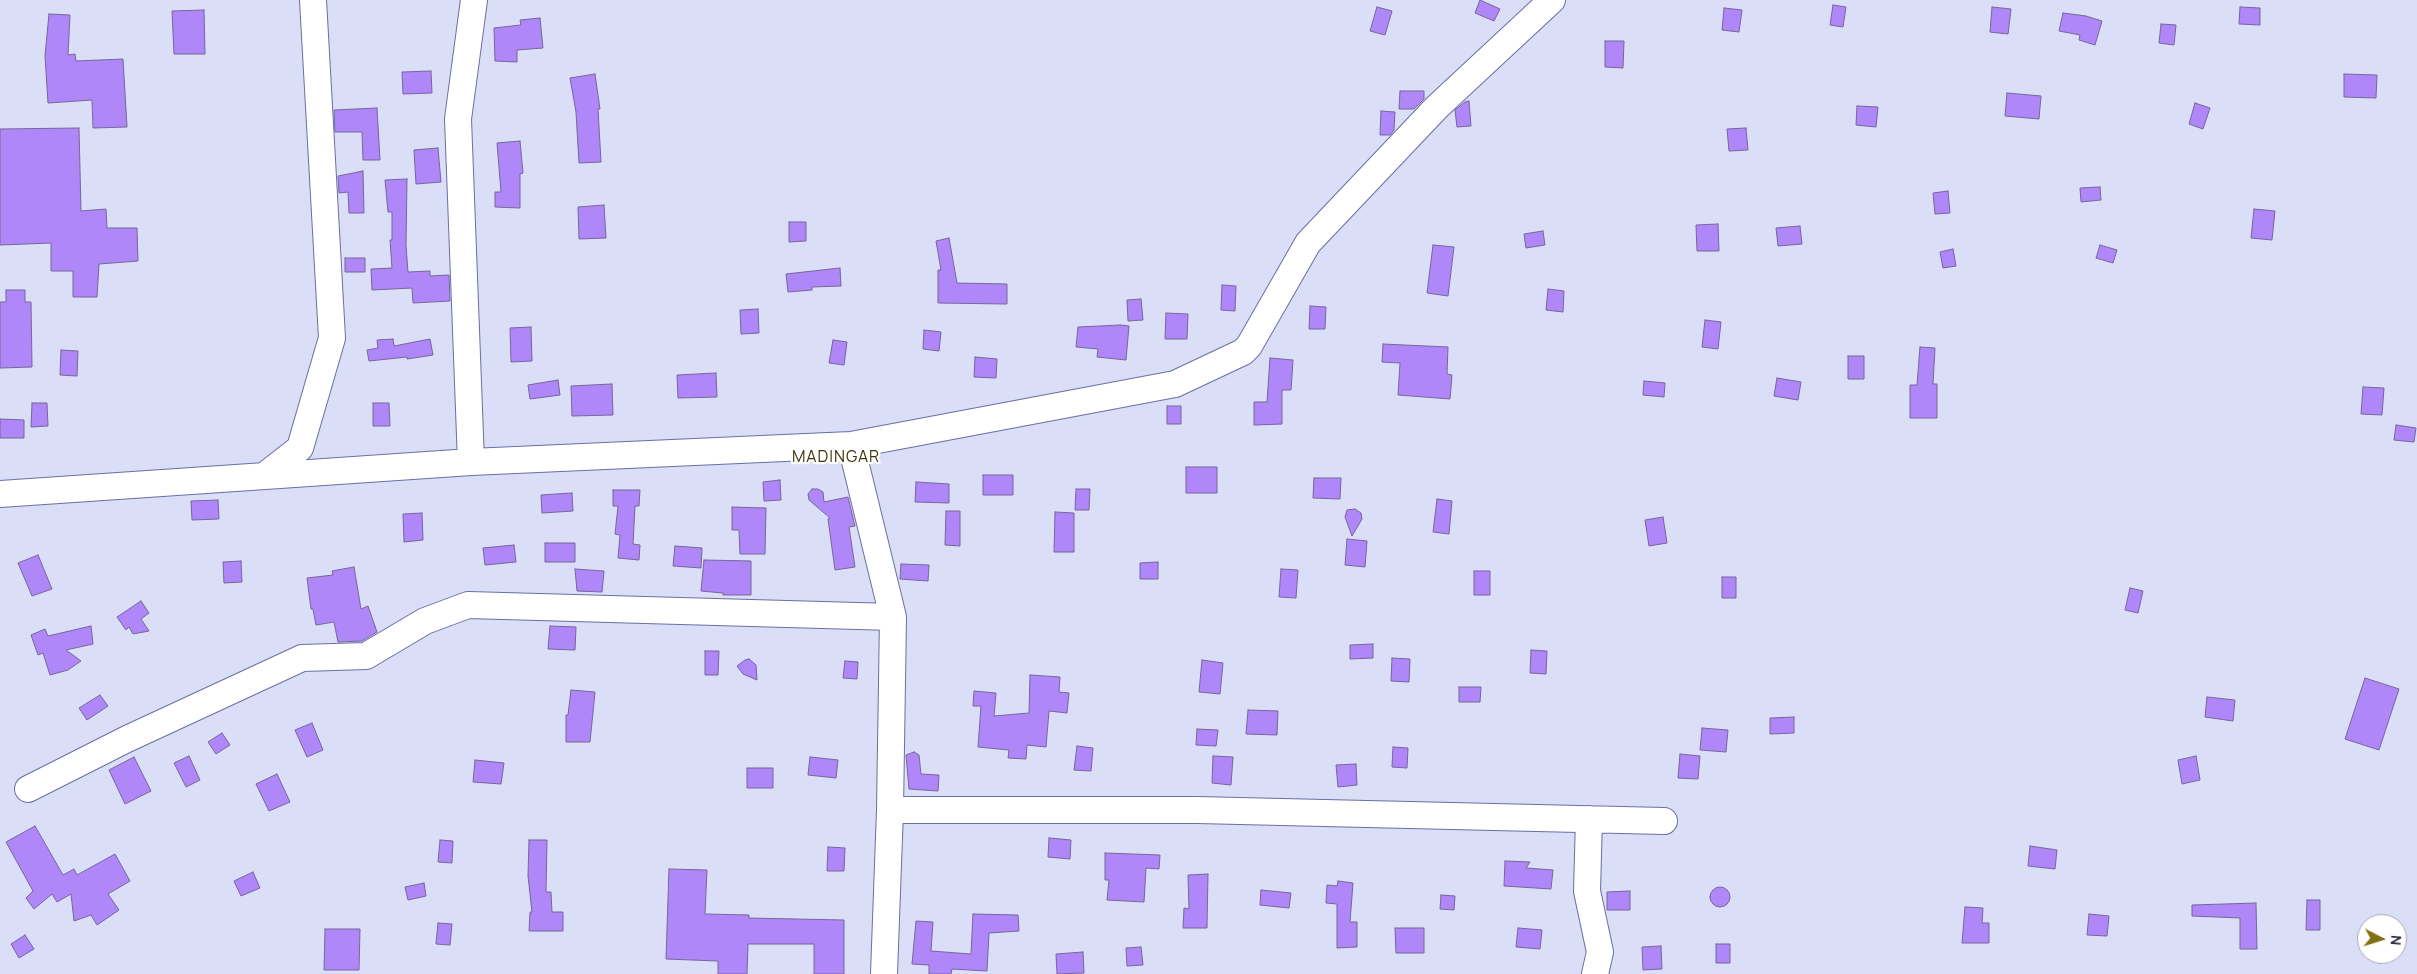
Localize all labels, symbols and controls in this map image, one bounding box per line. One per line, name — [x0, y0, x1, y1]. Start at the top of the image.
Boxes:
district label: MADINGAR — [791, 448, 881, 468]
north arrow — [2357, 914, 2407, 964]
text: N — [2387, 934, 2406, 946]

